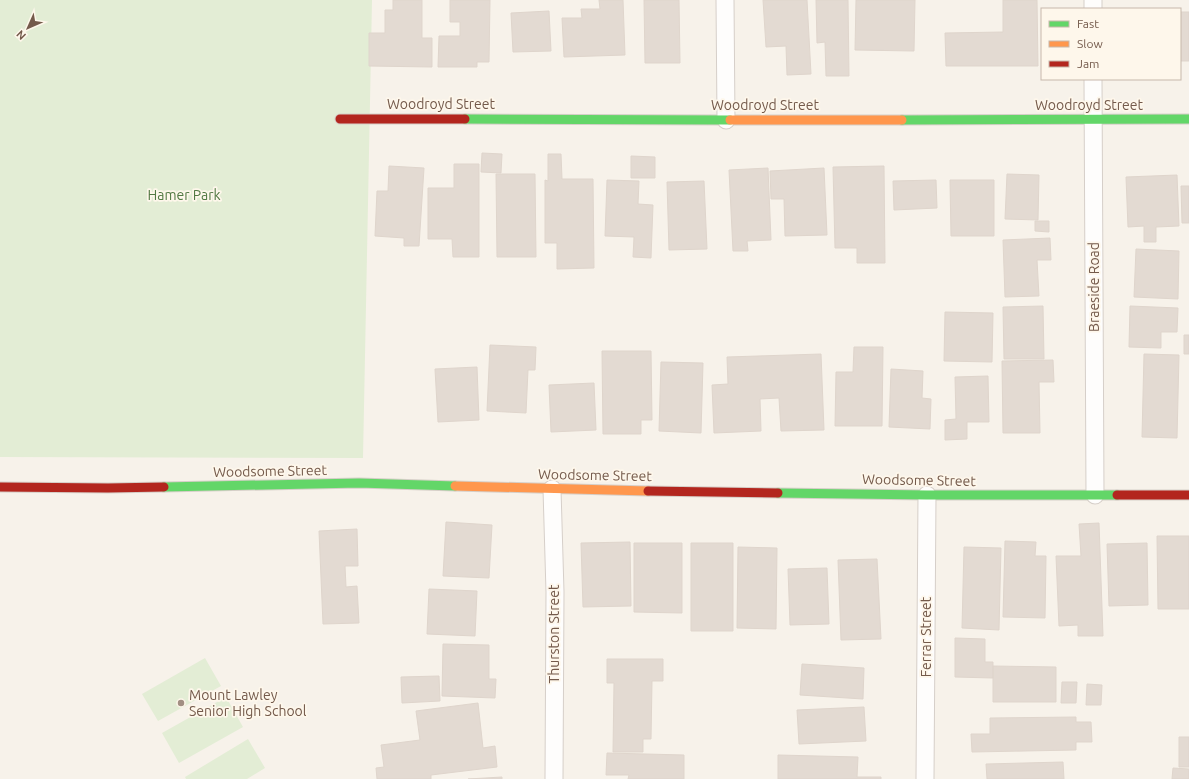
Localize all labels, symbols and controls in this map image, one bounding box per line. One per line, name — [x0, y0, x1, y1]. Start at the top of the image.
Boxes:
north arrow — [8, 8, 48, 48]
legend — [1041, 8, 1181, 80]
text: Fast — [1077, 17, 1099, 30]
text: N — [14, 28, 28, 42]
text: Slow — [1077, 37, 1103, 50]
text: Jam — [1077, 57, 1099, 70]
street label: Woodroyd Street — [387, 96, 495, 112]
street label: Woodroyd Street — [711, 97, 819, 113]
street label: Woodroyd Street — [1035, 97, 1143, 113]
park label: Hamer Park — [147, 187, 221, 203]
street label: Braeside Road — [1086, 242, 1102, 332]
street label: Woodsome Street — [213, 462, 327, 480]
street label: Woodsome Street — [538, 466, 652, 484]
street label: Woodsome Street — [862, 471, 976, 489]
street label: Thurston Street — [546, 584, 562, 684]
street label: Ferrar Street — [918, 596, 934, 677]
place label: Mount Lawley Senior High School — [189, 687, 307, 719]
marker: Mount Lawley Senior High School — [176, 698, 186, 708]

